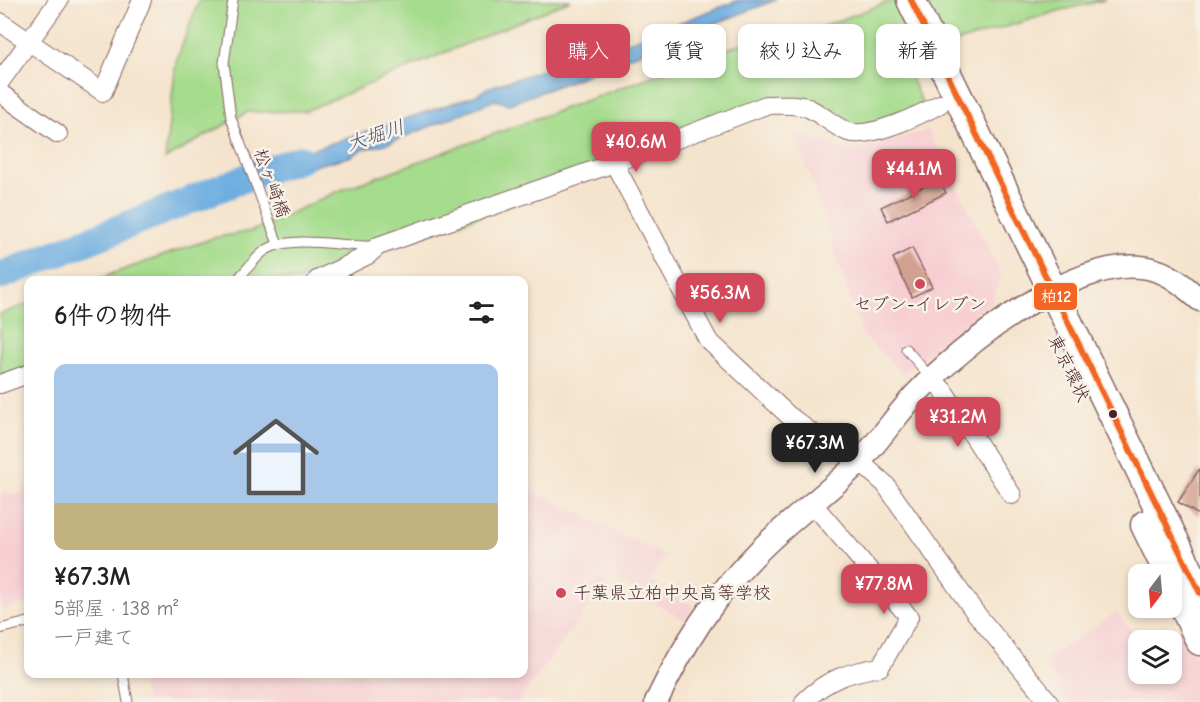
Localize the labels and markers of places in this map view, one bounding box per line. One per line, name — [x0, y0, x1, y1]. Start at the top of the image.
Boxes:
pin: ¥40.6M — [587, 122, 685, 173]
pin: ¥44.1M — [865, 149, 963, 200]
pin: ¥56.3M — [671, 273, 769, 324]
marker: セブン-イレブン — [913, 277, 927, 291]
place label: セブン-イレブン — [853, 294, 987, 315]
pin: ¥31.2M — [909, 397, 1007, 448]
unlabelled marker — [1107, 408, 1119, 420]
pin: ¥67.3M — [766, 423, 864, 474]
pin: ¥77.8M — [835, 564, 933, 615]
place label: 千葉県立柏中央高等学校 — [573, 583, 771, 604]
marker: 千葉県立柏中央高等学校 — [554, 586, 568, 600]

